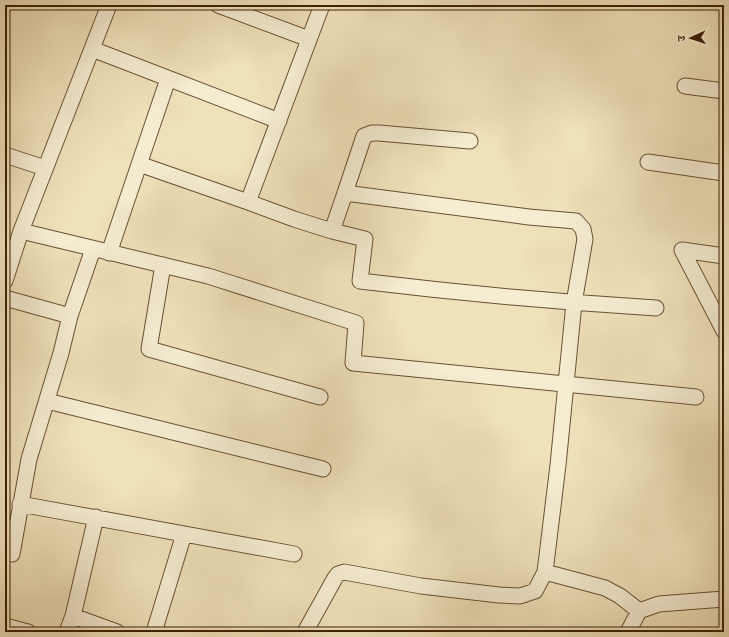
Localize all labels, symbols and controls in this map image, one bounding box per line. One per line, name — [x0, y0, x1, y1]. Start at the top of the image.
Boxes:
north arrow — [671, 18, 711, 58]
text: उ — [674, 34, 689, 43]

